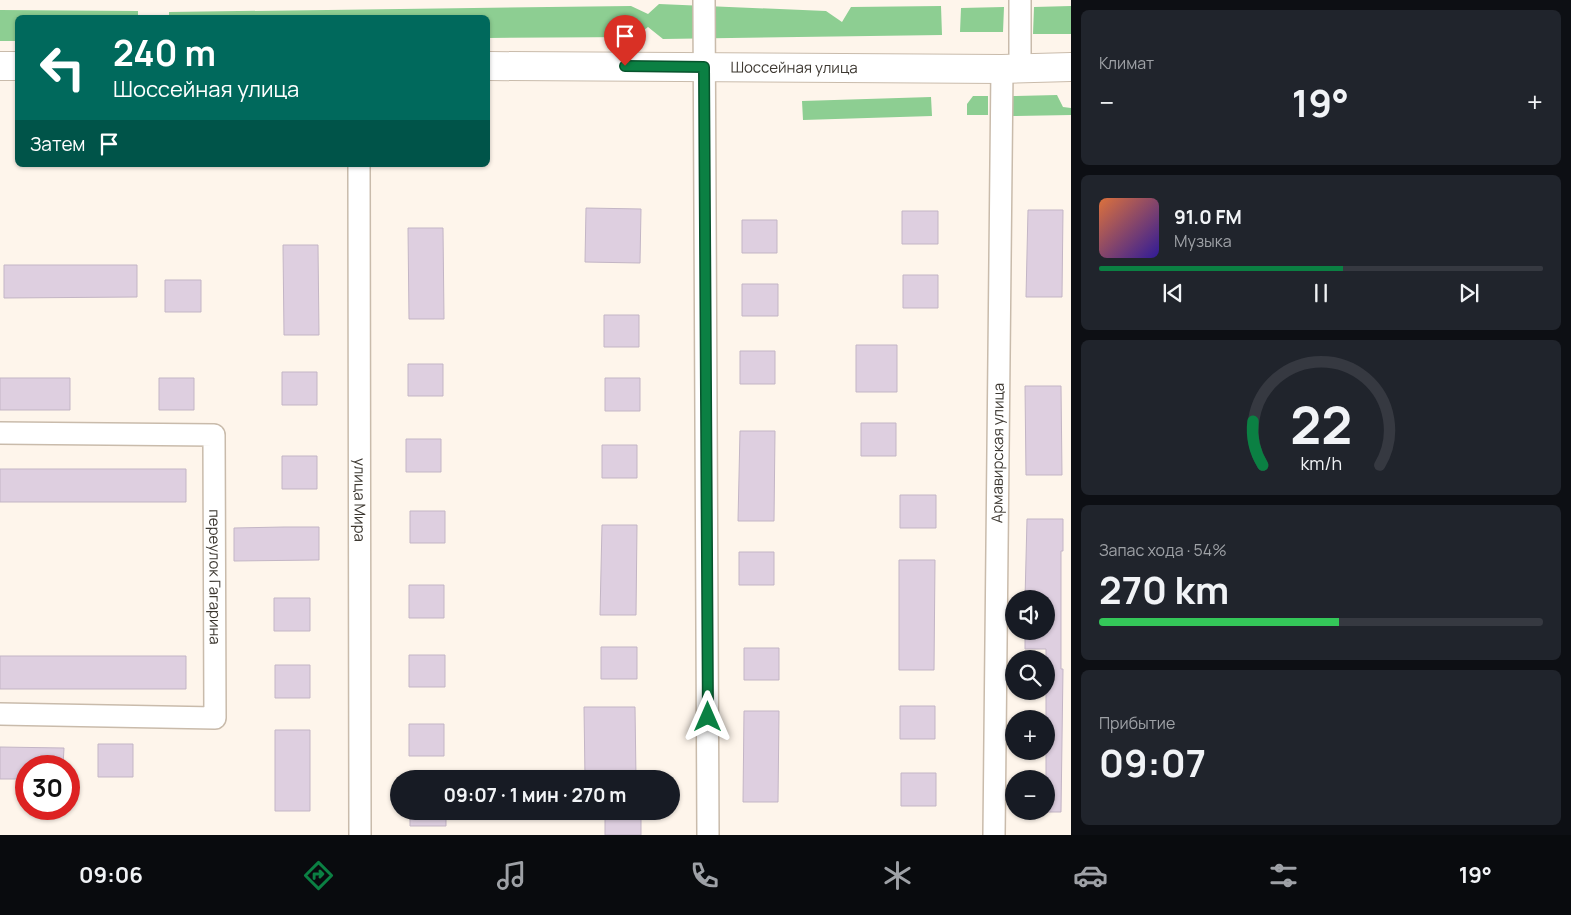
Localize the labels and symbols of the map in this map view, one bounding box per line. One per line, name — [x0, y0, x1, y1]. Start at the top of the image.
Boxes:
pin — [604, 15, 646, 66]
street label: Шоссейная улица — [730, 56, 858, 78]
street label: Армавирская улица — [986, 383, 1009, 523]
street label: улица Мира — [349, 458, 371, 542]
street label: переулок Гагарина — [204, 509, 226, 645]
position arrow — [681, 690, 733, 742]
speed limit sign: 30 — [15, 755, 80, 820]

